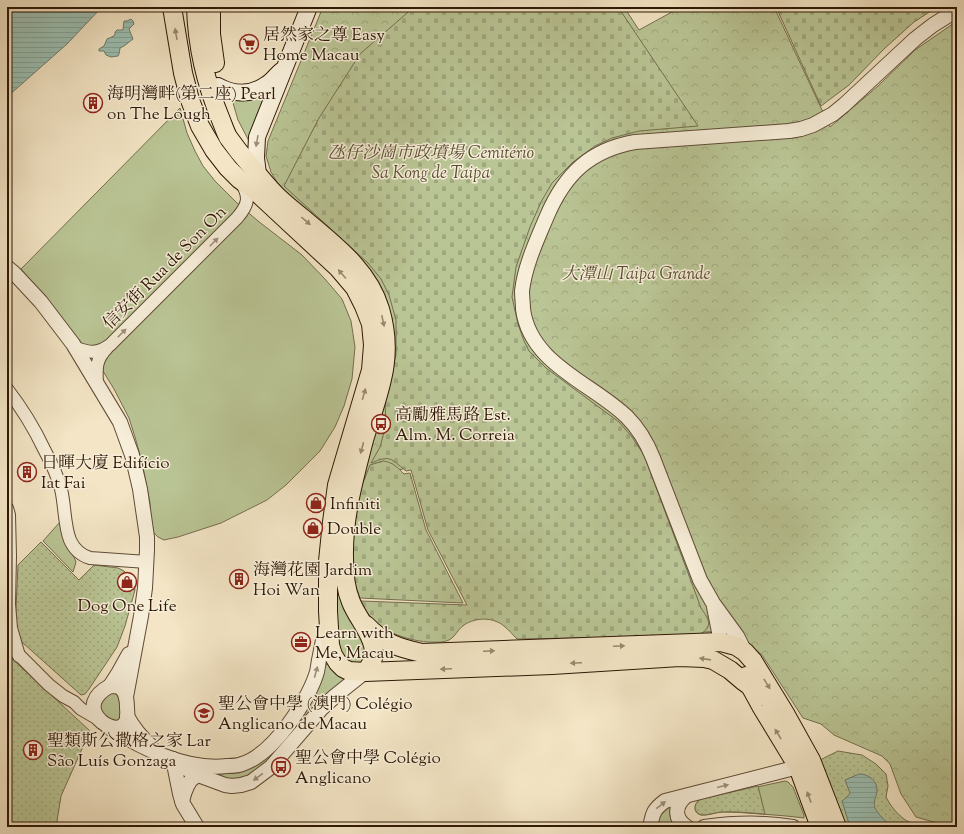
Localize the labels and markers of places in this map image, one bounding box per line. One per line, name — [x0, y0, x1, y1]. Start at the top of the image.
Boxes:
place label: 居然家之尊 Easy Home Macau — [263, 24, 385, 68]
supermarket icon: 居然家之尊 Easy Home Macau — [238, 33, 260, 55]
place label: 海明灣畔(第二座) Pearl on The Lough — [107, 83, 276, 127]
building icon: 海明灣畔(第二座) Pearl on The Lough — [82, 92, 104, 114]
place label: 高勵雅馬路 Est. Alm. M. Correia — [395, 404, 515, 448]
bus stop icon: 高勵雅馬路 Est. Alm. M. Correia — [370, 413, 392, 435]
place label: 日暉大廈 Edifício Iat Fai — [41, 452, 170, 496]
building icon: 日暉大廈 Edifício Iat Fai — [16, 461, 38, 483]
shop icon: Infiniti — [305, 492, 327, 514]
place label: Infiniti — [330, 493, 380, 517]
shop icon: Double — [302, 517, 324, 539]
place label: Double — [327, 518, 381, 542]
place label: 海灣花園 Jardim Hoi Wan — [253, 559, 372, 603]
building icon: 海灣花園 Jardim Hoi Wan — [228, 568, 250, 590]
shop icon: Dog One Life — [116, 571, 138, 593]
place label: Dog One Life — [77, 595, 177, 619]
place label: Learn with Me, Macau — [315, 622, 394, 666]
office icon: Learn with Me, Macau — [290, 631, 312, 653]
place label: 聖公會中學 (澳門) Colégio Anglicano de Macau — [218, 693, 413, 737]
school or university icon: 聖公會中學 (澳門) Colégio Anglicano de Macau — [193, 702, 215, 724]
place label: 聖類斯公撒格之家 Lar São Luís Gonzaga — [47, 730, 211, 774]
building icon: 聖類斯公撒格之家 Lar São Luís Gonzaga — [22, 739, 44, 761]
place label: 聖公會中學 Colégio Anglicano — [295, 747, 441, 791]
bus stop icon: 聖公會中學 Colégio Anglicano — [270, 756, 292, 778]

